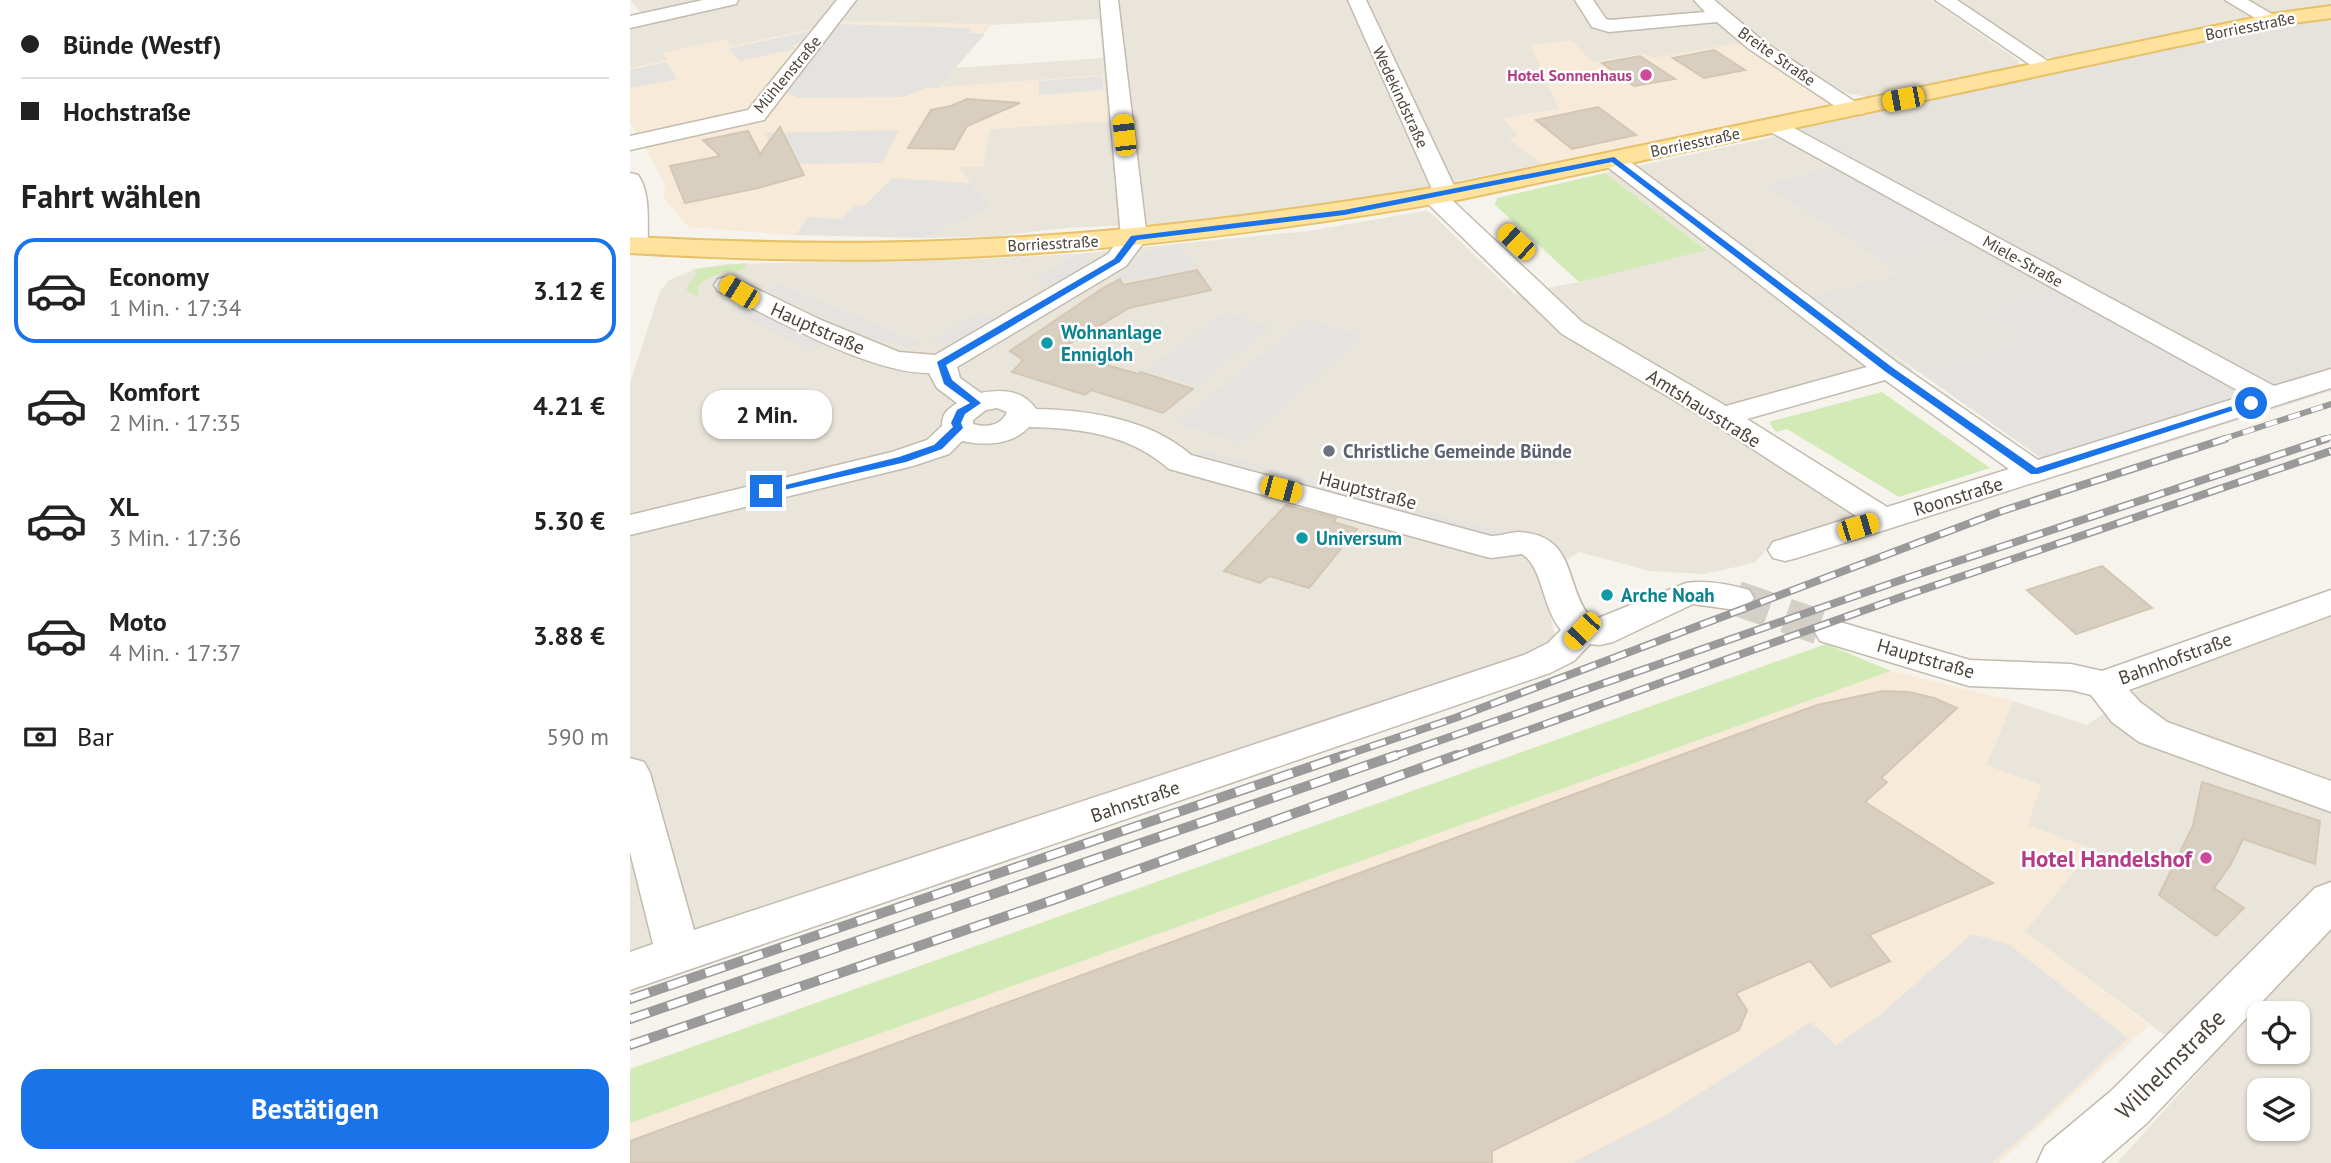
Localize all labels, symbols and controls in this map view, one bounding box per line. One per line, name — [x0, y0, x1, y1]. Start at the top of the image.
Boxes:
street label: Borriesstraße — [2203, 7, 2297, 45]
street label: Breite Straße — [1735, 22, 1819, 90]
text: Bünde (Westf) — [63, 28, 222, 61]
street label: Mühlenstraße — [749, 31, 825, 117]
street label: Wedekindstraße — [1369, 43, 1433, 151]
place label: Hotel Sonnenhaus — [1507, 65, 1632, 85]
marker: Hotel Sonnenhaus — [1638, 67, 1654, 83]
car — [1881, 85, 1926, 113]
text: Hochstraße — [63, 95, 191, 128]
car — [1112, 113, 1137, 157]
street label: Borriesstraße — [1648, 123, 1742, 161]
text: Fahrt wählen — [21, 175, 201, 217]
car — [1494, 220, 1539, 264]
street label: Borriesstraße — [1007, 231, 1099, 255]
street label: Miele-Straße — [1979, 231, 2067, 291]
icon: car — [25, 259, 88, 322]
text: Economy — [109, 260, 209, 293]
car — [716, 272, 763, 312]
text: 3.12 € — [533, 274, 605, 307]
text: 1 Min. · 17:34 — [109, 293, 241, 322]
street label: Hauptstraße — [767, 297, 869, 359]
place label: Wohnanlage Ennigloh — [1061, 320, 1162, 366]
marker: Wohnanlage Ennigloh — [1039, 335, 1055, 351]
street label: Amtshausstraße — [1642, 363, 1766, 453]
icon: car — [25, 374, 88, 437]
text: Komfort — [109, 375, 200, 408]
route start — [2235, 387, 2267, 419]
text: 4.21 € — [533, 389, 605, 422]
callout: 2 Min. — [701, 390, 831, 438]
text: 2 Min. — [736, 400, 798, 429]
text: 2 Min. · 17:35 — [109, 408, 241, 437]
place label: Christliche Gemeinde Bünde — [1343, 439, 1572, 463]
marker: Christliche Gemeinde Bünde — [1321, 443, 1337, 459]
street label: Hauptstraße — [1316, 465, 1420, 515]
street label: Roonstraße — [1910, 471, 2006, 521]
car — [1258, 473, 1305, 505]
route end — [750, 475, 782, 507]
icon: car — [25, 489, 88, 552]
text: XL — [109, 490, 139, 523]
text: 5.30 € — [533, 504, 605, 537]
car — [1835, 511, 1882, 543]
text: 3 Min. · 17:36 — [109, 523, 241, 552]
place label: Universum — [1316, 526, 1402, 550]
marker: Universum — [1294, 530, 1310, 546]
place label: Arche Noah — [1621, 583, 1715, 607]
marker: Arche Noah — [1599, 587, 1615, 603]
icon: car — [25, 604, 88, 667]
text: Moto — [109, 605, 167, 638]
car — [1560, 609, 1605, 653]
text: 3.88 € — [533, 619, 605, 652]
street label: Bahnhofstraße — [2115, 626, 2235, 690]
street label: Hauptstraße — [1874, 633, 1978, 683]
text: 4 Min. · 17:37 — [109, 638, 241, 667]
icon: cash — [21, 718, 59, 756]
text: Bar — [77, 720, 114, 753]
text: 590 m — [547, 722, 609, 751]
street label: Bahnstraße — [1087, 775, 1183, 827]
place label: Hotel Handelshof — [2021, 844, 2194, 873]
marker: Hotel Handelshof — [2198, 850, 2214, 866]
map controls — [2247, 1001, 2310, 1141]
button: locate — [2247, 1001, 2310, 1064]
street label: Wilhelmstraße — [2109, 1003, 2231, 1125]
button: Bestätigen — [21, 1069, 609, 1149]
button: layers — [2247, 1078, 2310, 1141]

